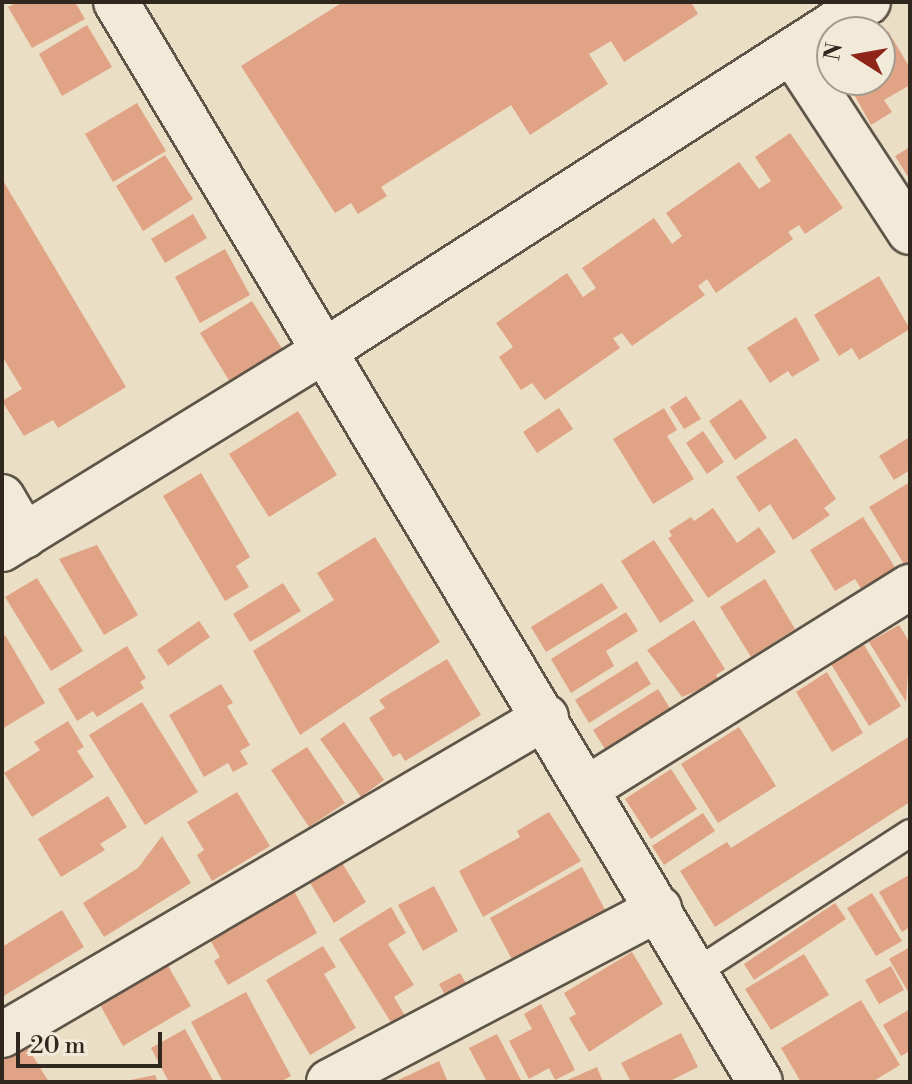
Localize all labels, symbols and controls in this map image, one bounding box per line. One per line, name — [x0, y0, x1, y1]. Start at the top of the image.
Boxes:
north arrow — [816, 16, 896, 96]
text: N — [819, 41, 849, 63]
scale bar — [20, 1016, 166, 1066]
text: 20 m — [30, 1031, 86, 1061]

